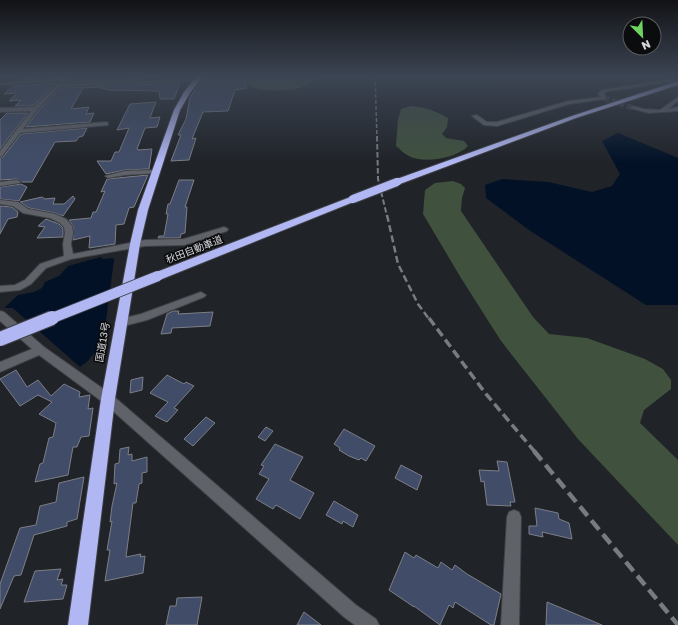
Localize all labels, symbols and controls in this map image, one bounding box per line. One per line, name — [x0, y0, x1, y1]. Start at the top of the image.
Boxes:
north arrow — [622, 16, 662, 56]
text: N — [640, 38, 653, 53]
street label: 秋田自動車道 — [164, 233, 224, 265]
street label: 国道13号 — [93, 321, 111, 363]

